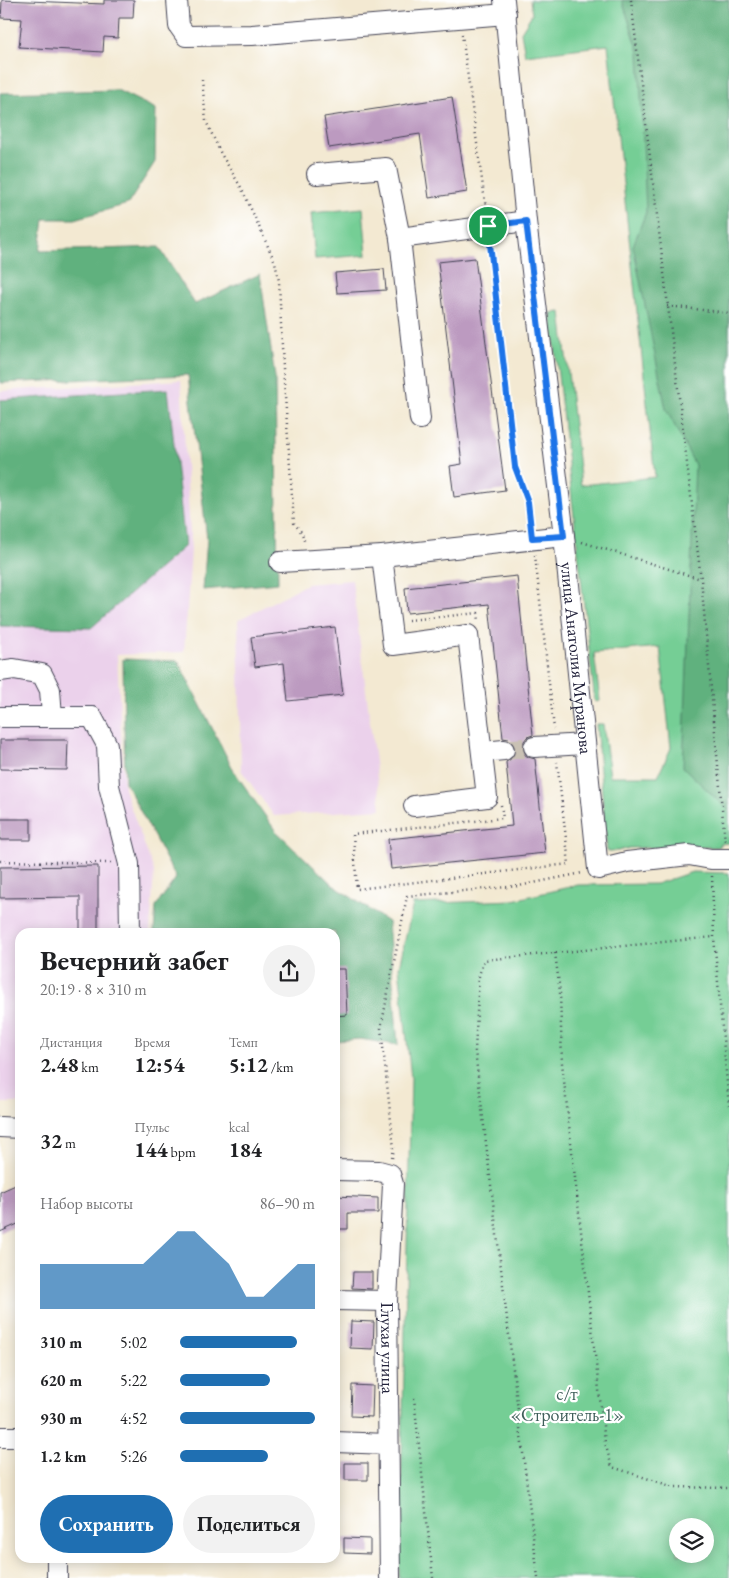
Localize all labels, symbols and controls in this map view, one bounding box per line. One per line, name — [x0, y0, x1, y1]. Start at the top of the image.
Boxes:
pin — [467, 205, 509, 247]
icon: arrive — [474, 212, 502, 240]
street label: улица Анатолия Муранова — [556, 561, 598, 756]
text: Вечерний забег — [40, 942, 229, 978]
button: share — [263, 945, 315, 997]
text: 20:19 · 8 × 310 m — [40, 979, 147, 1000]
text: Дистанция — [40, 1033, 102, 1051]
text: Время — [134, 1033, 170, 1051]
text: Темп — [229, 1033, 258, 1051]
text: 2.48 — [40, 1051, 79, 1078]
text: 12:54 — [134, 1051, 185, 1078]
text: 5:12 — [229, 1051, 268, 1078]
text: km — [79, 1058, 99, 1076]
text: /km — [268, 1058, 294, 1076]
text: Пульс — [134, 1118, 170, 1136]
text: kcal — [229, 1118, 250, 1136]
text: 32 — [40, 1127, 62, 1154]
text: m — [62, 1134, 76, 1152]
text: 144 — [134, 1136, 168, 1163]
text: 184 — [229, 1136, 262, 1163]
text: bpm — [168, 1143, 196, 1161]
text: Набор высоты — [40, 1193, 133, 1214]
text: 86–90 m — [260, 1193, 315, 1214]
street label: Глухая улица — [376, 1302, 400, 1395]
text: 310 m — [40, 1332, 82, 1353]
text: 5:02 — [120, 1332, 147, 1353]
text: 620 m — [40, 1370, 82, 1391]
text: 5:22 — [120, 1370, 147, 1391]
park label: с/т «Строитель-1» — [510, 1382, 624, 1426]
text: 930 m — [40, 1408, 82, 1429]
text: 4:52 — [120, 1408, 147, 1429]
text: 1.2 km — [40, 1446, 86, 1467]
text: 5:26 — [120, 1446, 147, 1467]
button: Сохранить — [40, 1495, 173, 1553]
button: Поделиться — [183, 1495, 315, 1553]
map controls — [669, 1518, 714, 1563]
button: layers — [669, 1518, 714, 1563]

